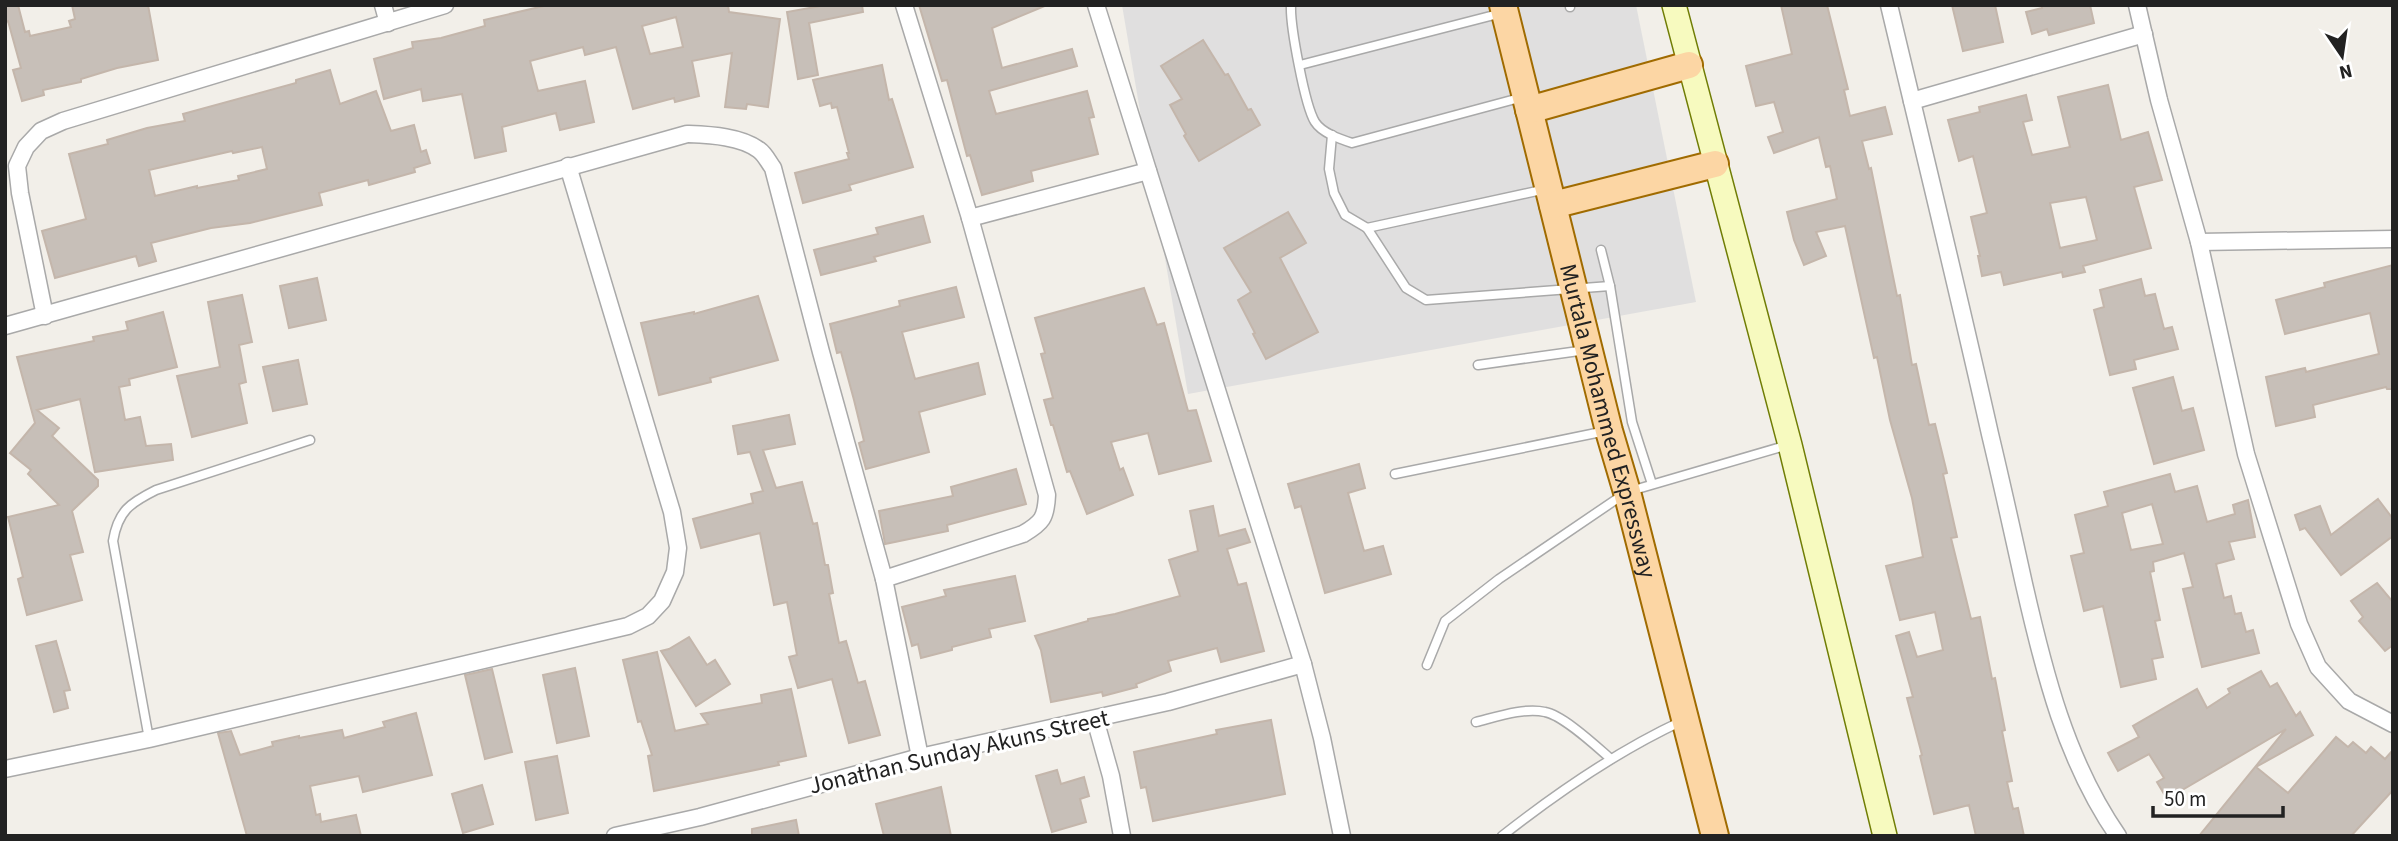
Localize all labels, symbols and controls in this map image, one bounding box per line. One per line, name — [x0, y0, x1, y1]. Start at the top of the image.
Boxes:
north arrow — [2307, 21, 2377, 91]
text: N — [2336, 57, 2355, 86]
street label: Murtala Mohammed Expressway — [1551, 260, 1666, 582]
street label: Jonathan Sunday Akuns Street — [806, 700, 1112, 804]
scale bar — [2153, 774, 2282, 818]
text: 50 m — [2164, 784, 2206, 814]

